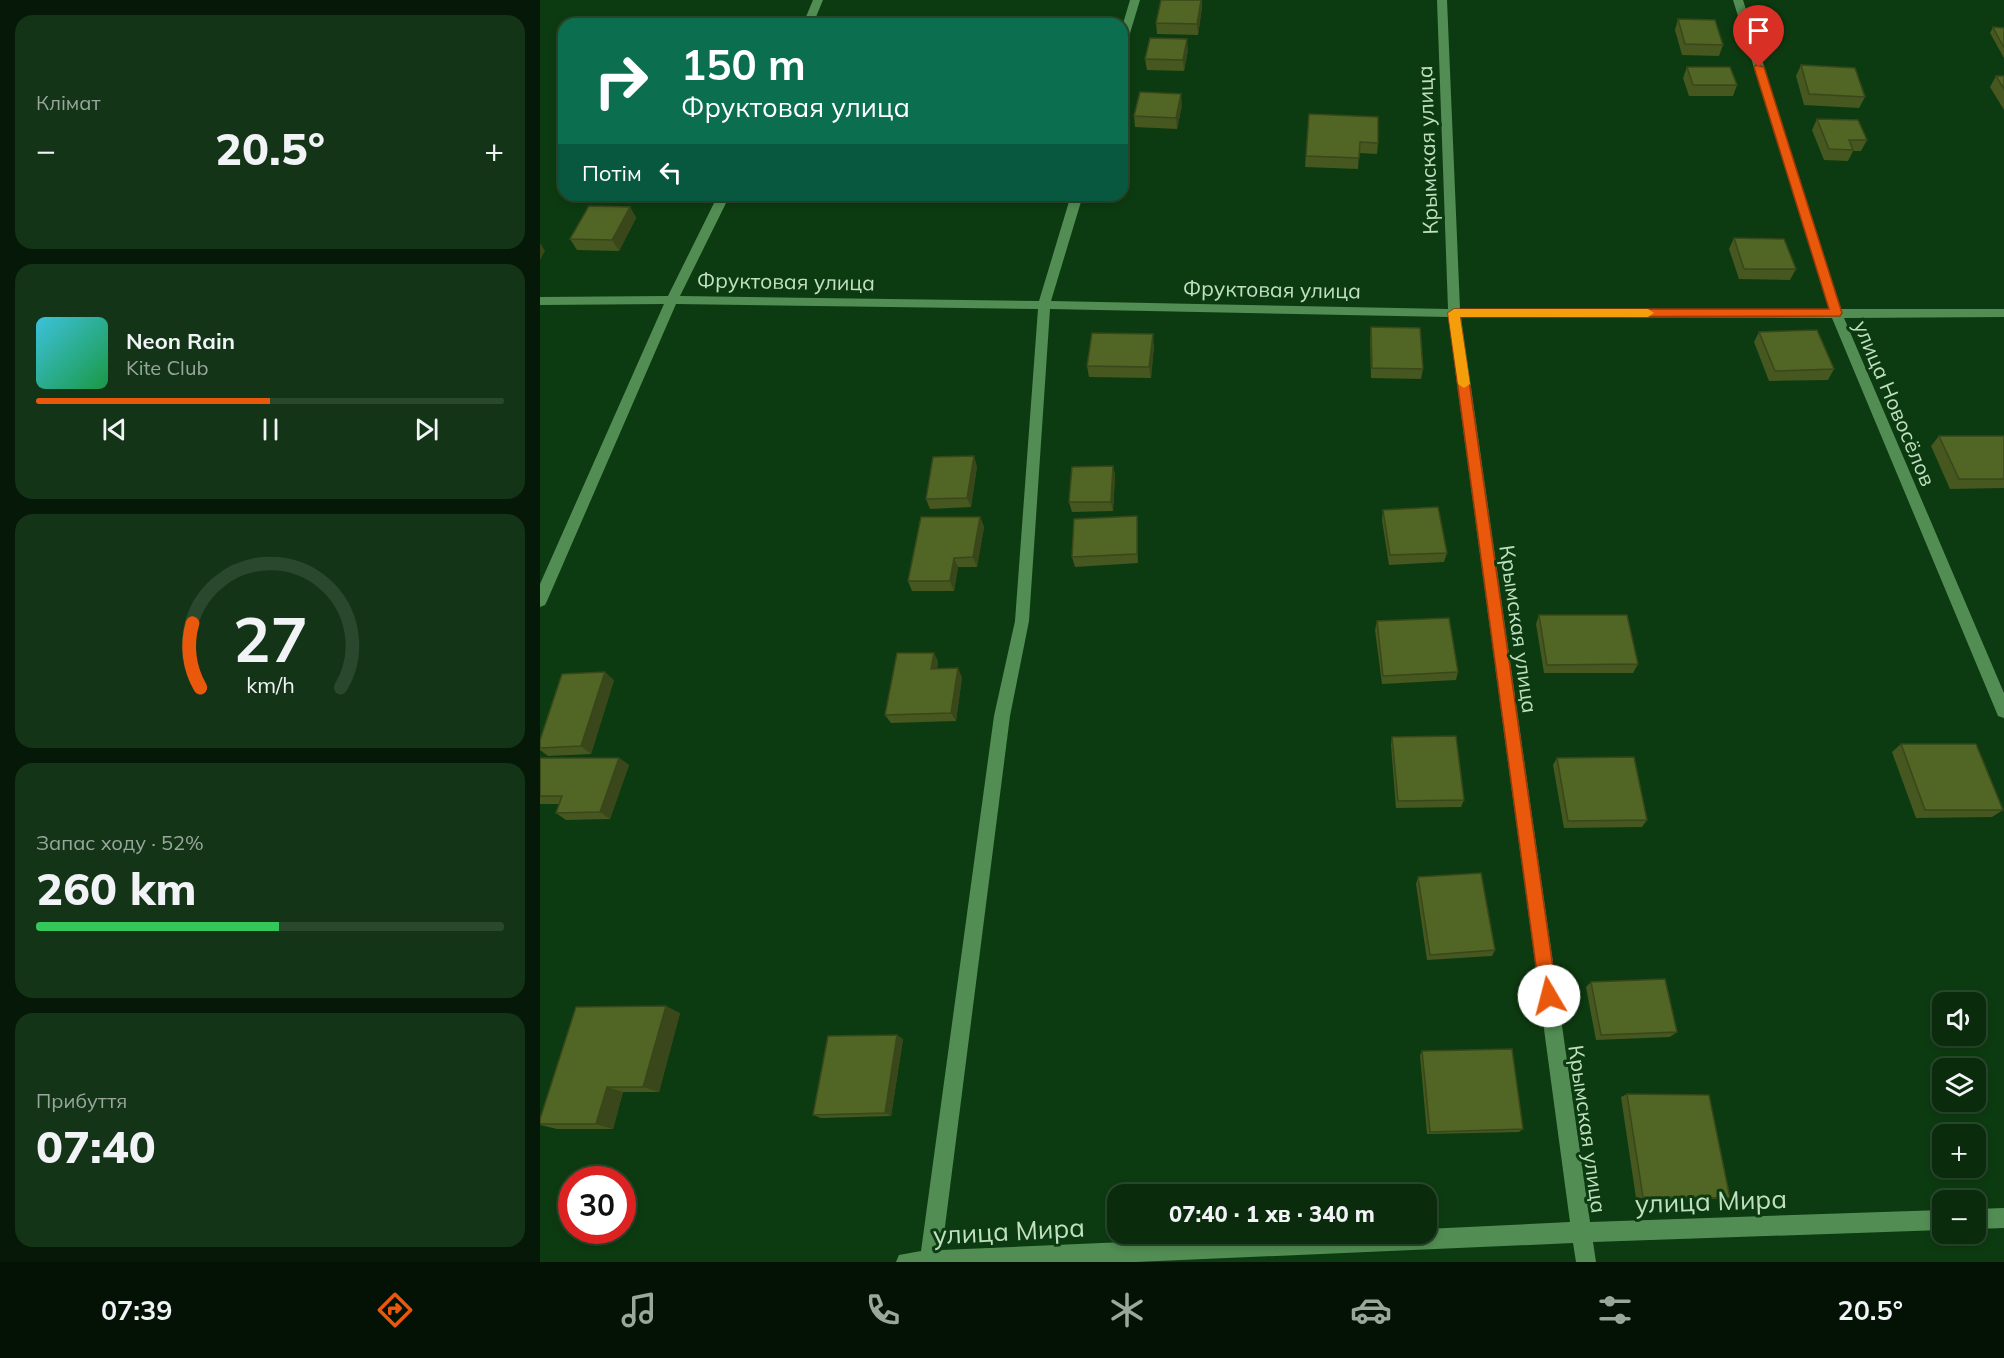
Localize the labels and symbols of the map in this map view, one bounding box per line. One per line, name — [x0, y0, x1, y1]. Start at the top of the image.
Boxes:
pin — [1733, 5, 1784, 67]
street label: Крымская улица — [1411, 65, 1443, 235]
street label: Фруктовая улица — [697, 266, 875, 296]
street label: Фруктовая улица — [1183, 274, 1361, 304]
street label: улица Новосёлов — [1848, 316, 1942, 490]
street label: Крымская улица — [1494, 543, 1544, 715]
position arrow — [1517, 964, 1581, 1028]
street label: Крымская улица — [1563, 1043, 1613, 1215]
speed limit sign: 30 — [558, 1166, 636, 1244]
street label: улица Мира — [1634, 1182, 1788, 1220]
street label: улица Мира — [932, 1211, 1086, 1251]

